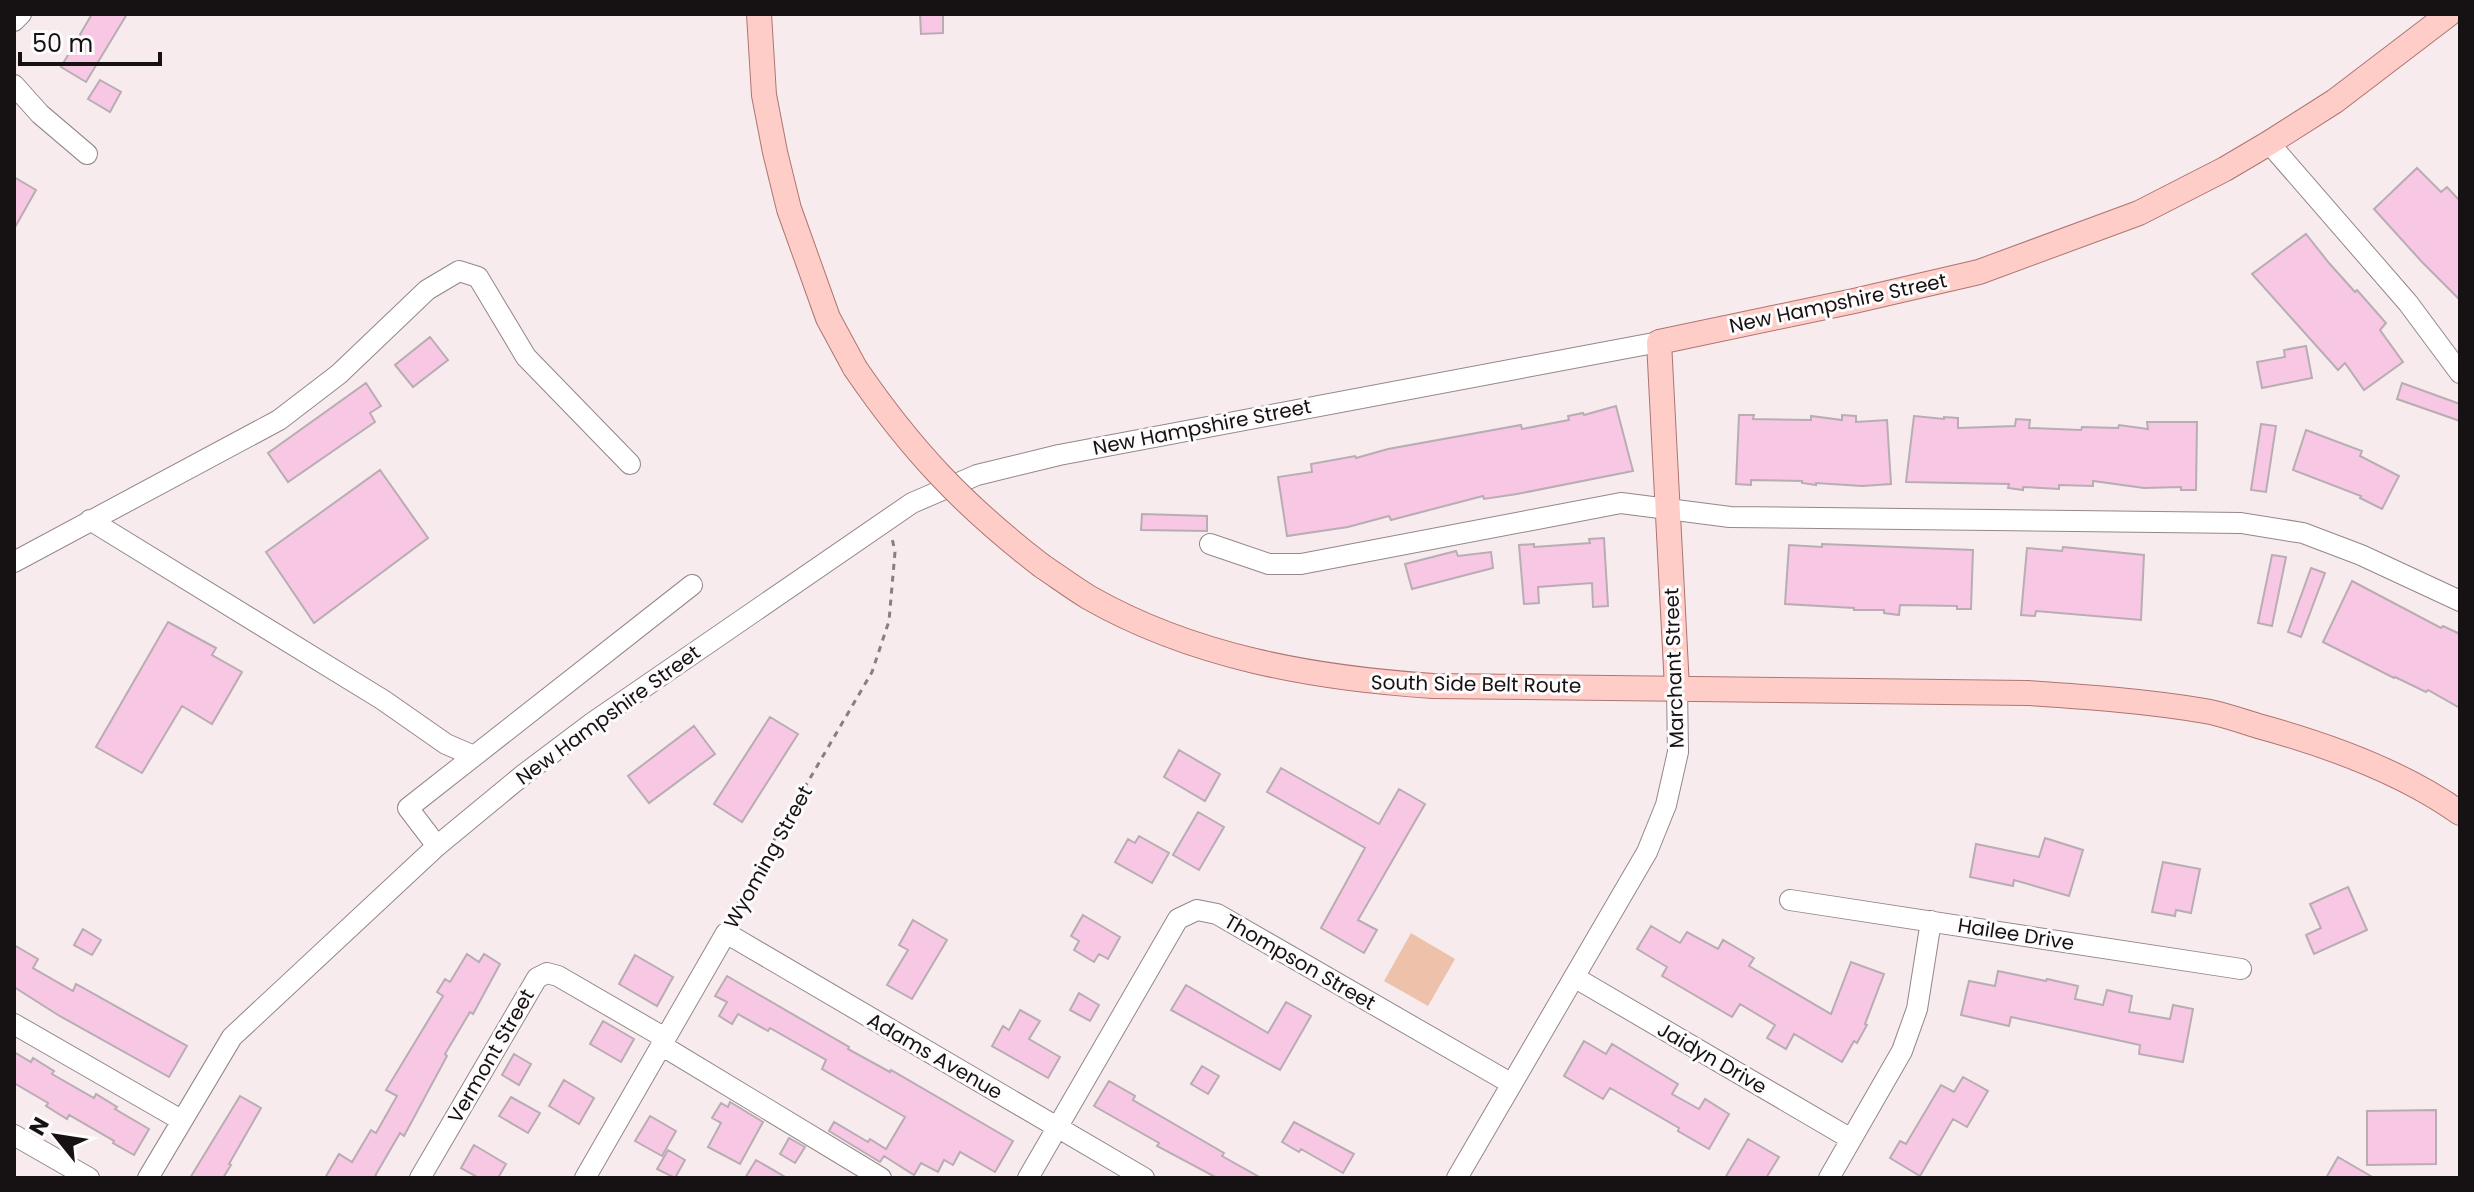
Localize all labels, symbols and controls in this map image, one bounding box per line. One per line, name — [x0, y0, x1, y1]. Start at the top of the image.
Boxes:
scale bar — [20, 16, 160, 66]
text: 50 m — [32, 27, 93, 60]
street label: New Hampshire Street — [1727, 266, 1949, 340]
street label: New Hampshire Street — [1091, 392, 1313, 462]
street label: Marchant Street — [1657, 587, 1691, 749]
street label: New Hampshire Street — [510, 639, 706, 791]
street label: South Side Belt Route — [1371, 668, 1581, 700]
street label: Wyoming Street — [717, 781, 819, 933]
street label: Thompson Street — [1219, 907, 1381, 1017]
street label: Hailee Drive — [1956, 911, 2076, 957]
street label: Vermont Street — [441, 984, 541, 1128]
street label: Adams Avenue — [862, 1006, 1008, 1106]
street label: Jaidyn Drive — [1652, 1015, 1772, 1101]
north arrow — [16, 1096, 96, 1176]
text: N — [22, 1111, 57, 1141]

